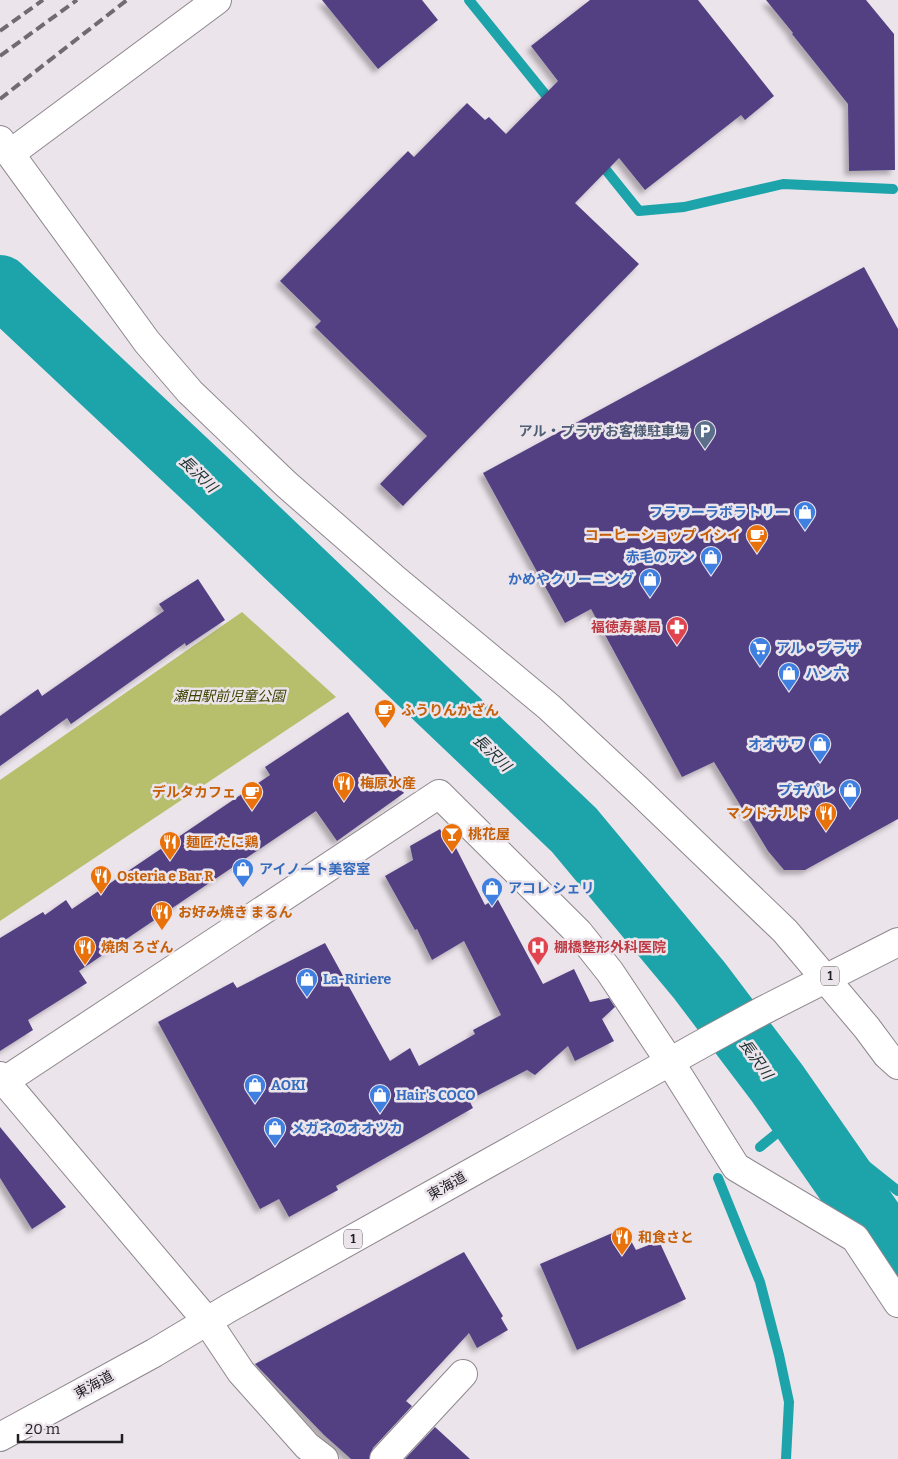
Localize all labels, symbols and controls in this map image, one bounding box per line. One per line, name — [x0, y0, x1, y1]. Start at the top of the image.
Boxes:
parking icon: アル・プラザ お客様駐車場 — [693, 419, 717, 450]
place label: アル・プラザ お客様駐車場 — [519, 423, 689, 440]
water label: 長沢川 — [176, 452, 222, 497]
shop icon: フラワーラボラトリー — [793, 500, 817, 531]
place label: フラワーラボラトリー — [649, 504, 789, 521]
cafe icon: コーヒーショップ イシイ — [745, 523, 769, 554]
place label: コーヒーショップ イシイ — [585, 527, 741, 544]
shop icon: 赤毛のアン — [699, 545, 723, 576]
place label: 赤毛のアン — [626, 549, 695, 566]
shop icon: かめやクリーニング — [638, 567, 662, 598]
place label: かめやクリーニング — [508, 571, 634, 588]
pharmacy icon: 福徳寿薬局 — [665, 615, 689, 646]
place label: 福徳寿薬局 — [591, 619, 661, 636]
supermarket icon: アル・プラザ — [748, 636, 772, 667]
place label: アル・プラザ — [776, 640, 860, 657]
shop icon: ハン六 — [777, 661, 801, 692]
place label: ハン六 — [805, 665, 847, 682]
park label: 瀬田駅前児童公園 — [173, 688, 287, 705]
cafe icon: ふうりんかざん — [373, 698, 397, 729]
place label: ふうりんかざん — [401, 702, 499, 719]
water label: 長沢川 — [470, 731, 516, 776]
shop icon: オオサワ — [808, 732, 832, 763]
place label: オオサワ — [748, 736, 804, 753]
restaurant icon: 梅原水産 — [332, 771, 356, 802]
place label: 梅原水産 — [360, 775, 416, 792]
shop icon: プチパレ — [838, 778, 862, 809]
cafe icon: デルタカフェ — [240, 780, 264, 811]
place label: プチパレ — [778, 782, 834, 799]
place label: デルタカフェ — [152, 784, 236, 801]
restaurant icon: マクドナルド — [814, 801, 838, 832]
place label: マクドナルド — [726, 805, 810, 822]
bar icon: 桃花屋 — [440, 822, 464, 853]
place label: 桃花屋 — [468, 826, 510, 843]
restaurant icon: 麺匠 たに鶏 — [158, 830, 182, 861]
place label: 麺匠 たに鶏 — [186, 834, 259, 851]
shop icon: アイノート美容室 — [231, 857, 255, 888]
place label: アイノート美容室 — [259, 861, 370, 878]
restaurant icon: Osteria e Bar R — [89, 864, 113, 895]
place label: Osteria e Bar R — [117, 868, 214, 885]
shop icon: アコレ シェリ — [480, 876, 504, 907]
place label: アコレ シェリ — [508, 880, 595, 897]
restaurant icon: お好み焼き まるん — [150, 900, 174, 931]
place label: お好み焼き まるん — [178, 904, 293, 921]
restaurant icon: 焼肉 ろざん — [73, 935, 97, 966]
hospital icon: 棚橋整形外科医院 — [526, 935, 550, 966]
place label: 焼肉 ろざん — [101, 939, 174, 956]
place label: 棚橋整形外科医院 — [554, 939, 666, 956]
road number: 1 — [821, 966, 839, 986]
shop icon: La-Ririere — [295, 967, 319, 998]
place label: La-Ririere — [323, 971, 391, 988]
water label: 長沢川 — [735, 1036, 778, 1084]
shop icon: AOKI — [243, 1073, 267, 1104]
place label: AOKI — [271, 1077, 306, 1094]
shop icon: Hair's COCO — [368, 1083, 392, 1114]
place label: Hair's COCO — [396, 1087, 475, 1104]
shop icon: メガネのオオツカ — [263, 1116, 287, 1147]
place label: メガネのオオツカ — [291, 1120, 403, 1137]
street label: 東海道 — [425, 1168, 469, 1204]
restaurant icon: 和食さと — [610, 1225, 634, 1256]
place label: 和食さと — [638, 1229, 694, 1246]
road number: 1 — [344, 1230, 362, 1248]
street label: 東海道 — [72, 1367, 116, 1403]
scale bar — [18, 1412, 121, 1444]
text: 20 m — [25, 1420, 61, 1438]

